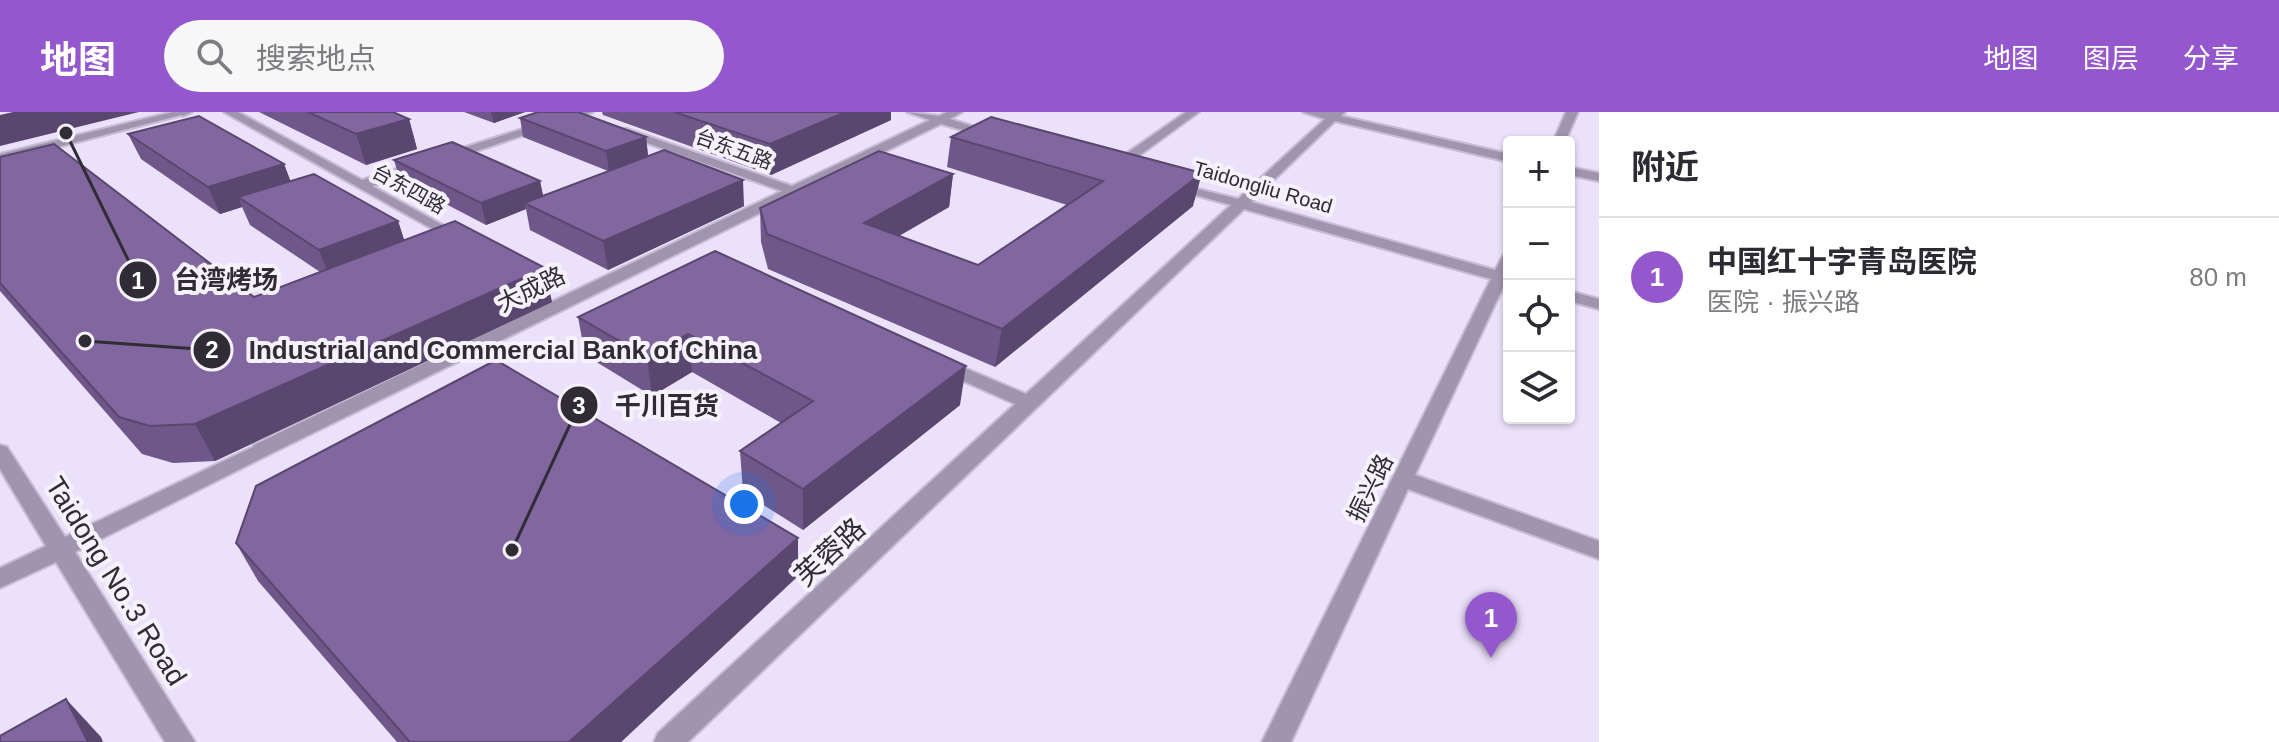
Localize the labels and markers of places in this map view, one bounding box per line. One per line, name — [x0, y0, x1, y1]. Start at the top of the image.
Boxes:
callout: 台湾烤场 — [118, 255, 294, 305]
callout: Industrial and Commercial Bank of China — [192, 325, 773, 375]
callout: 千川百货 — [559, 380, 735, 430]
pin: 1 — [1465, 592, 1517, 658]

